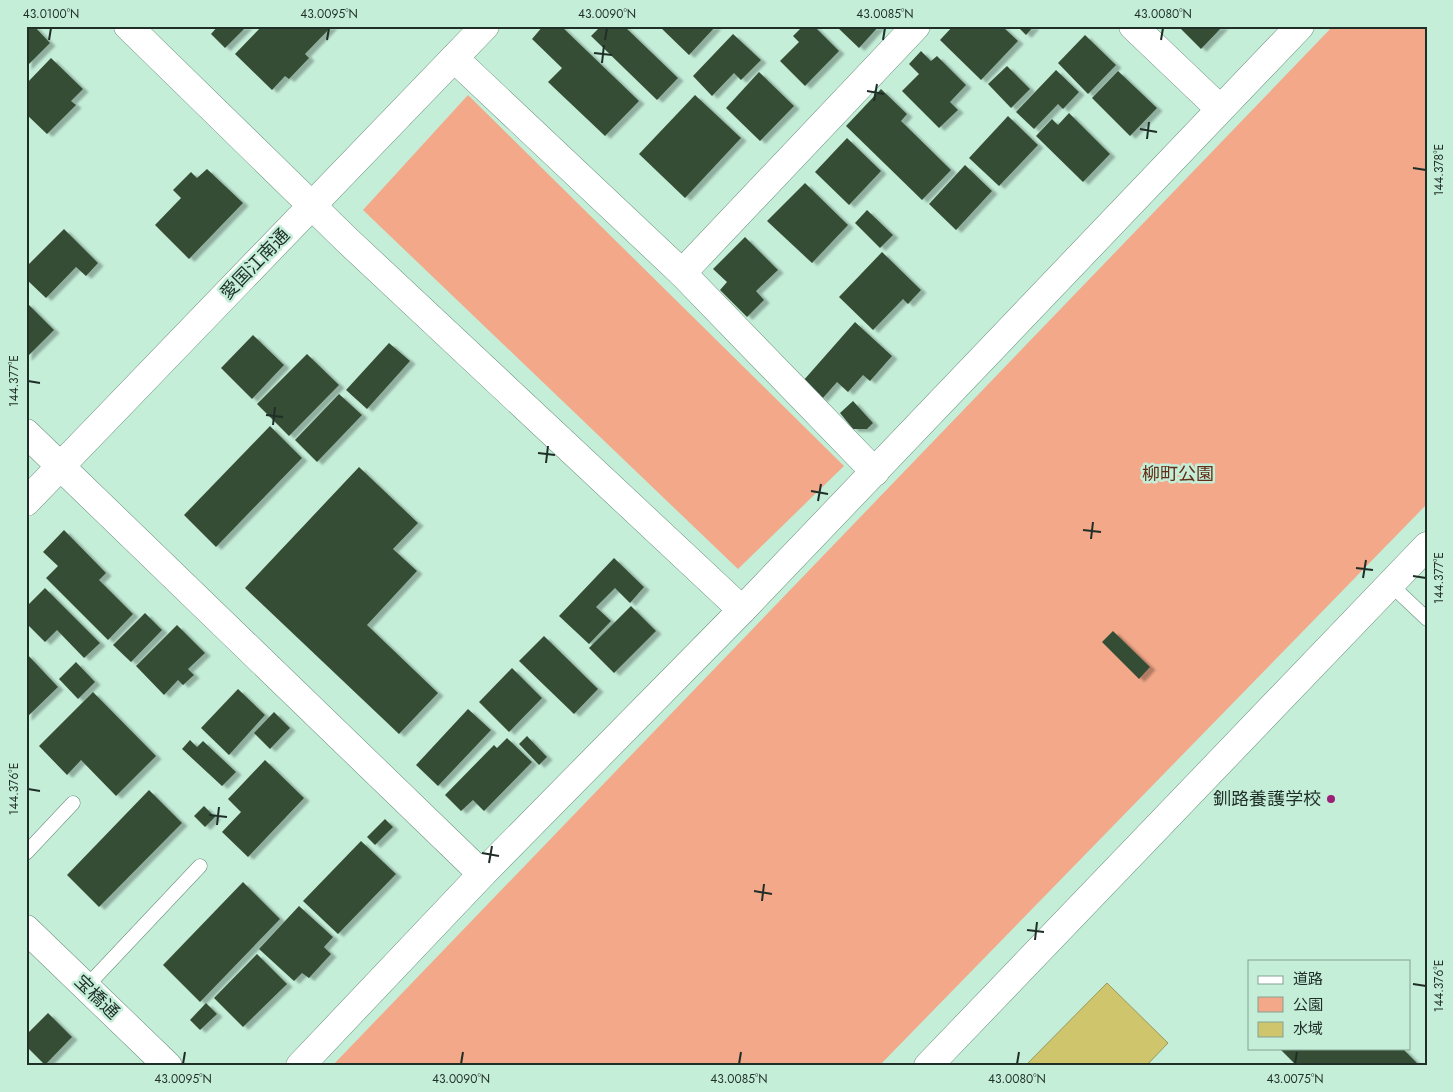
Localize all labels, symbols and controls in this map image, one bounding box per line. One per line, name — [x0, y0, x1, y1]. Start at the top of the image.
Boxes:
text: 43.0100°N — [23, 5, 79, 23]
text: 43.0095°N — [300, 5, 358, 23]
text: 43.0090°N — [578, 5, 636, 23]
text: 43.0085°N — [856, 5, 914, 23]
text: 43.0080°N — [1134, 5, 1192, 23]
text: 144.378°E — [1430, 144, 1448, 196]
street label: 愛国江南通 — [214, 223, 296, 305]
text: 144.377°E — [5, 355, 23, 407]
park label: 柳町公園 — [1142, 461, 1214, 487]
text: 144.377°E — [1430, 552, 1448, 604]
text: 144.376°E — [5, 763, 23, 815]
place label: 釧路養護学校 — [1213, 786, 1321, 812]
marker: 釧路養護学校 — [1325, 793, 1337, 805]
legend — [1248, 960, 1410, 1050]
text: 144.376°E — [1430, 960, 1448, 1012]
text: 道路 — [1293, 968, 1323, 990]
street label: 宝橋通 — [69, 969, 125, 1025]
text: 公園 — [1293, 994, 1323, 1016]
text: 水域 — [1293, 1018, 1323, 1040]
text: 43.0095°N — [154, 1070, 212, 1088]
text: 43.0090°N — [432, 1070, 490, 1088]
text: 43.0085°N — [710, 1070, 768, 1088]
text: 43.0080°N — [988, 1070, 1046, 1088]
text: 43.0075°N — [1266, 1070, 1324, 1088]

